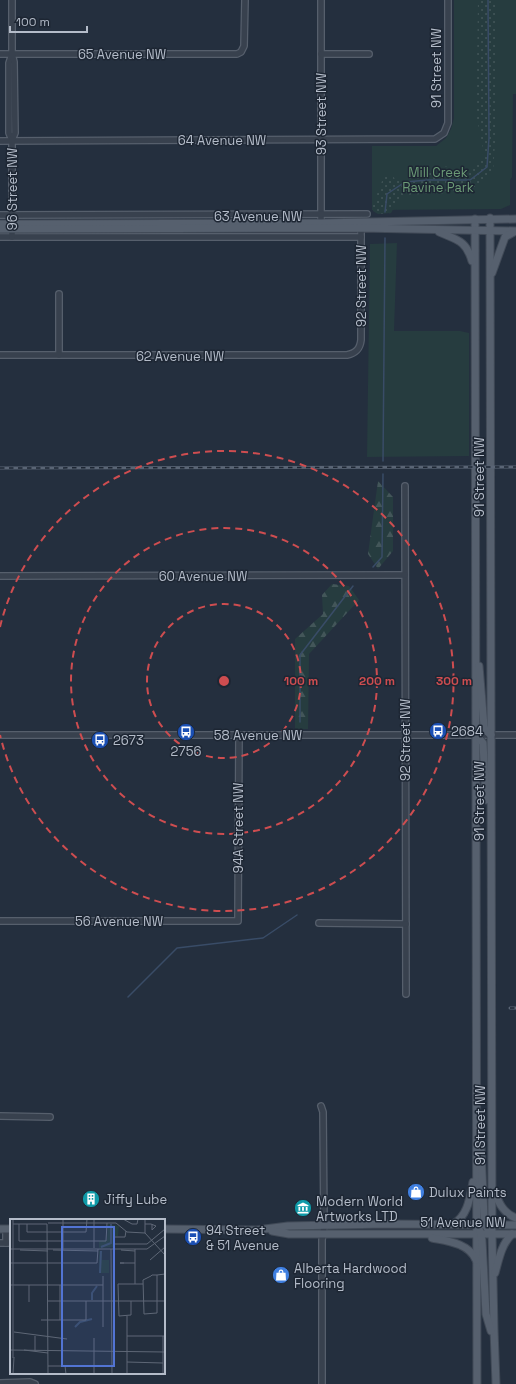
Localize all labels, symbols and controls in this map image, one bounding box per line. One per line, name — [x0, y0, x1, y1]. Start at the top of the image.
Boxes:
scale bar — [10, 8, 87, 34]
text: 100 m — [16, 14, 50, 30]
street label: 91 Street NW — [428, 28, 445, 108]
street label: 65 Avenue NW — [78, 46, 166, 63]
street label: 93 Street NW — [313, 73, 330, 155]
street label: 64 Avenue NW — [178, 132, 266, 149]
street label: 96 Street NW — [4, 148, 21, 230]
park label: Mill Creek Ravine Park — [402, 164, 474, 196]
street label: 63 Avenue NW — [214, 208, 302, 225]
street label: 92 Street NW — [353, 245, 370, 327]
street label: 62 Avenue NW — [136, 348, 224, 365]
street label: 91 Street NW — [471, 437, 488, 517]
street label: 60 Avenue NW — [159, 568, 247, 585]
text: 100 m — [284, 673, 318, 689]
text: 200 m — [359, 673, 395, 689]
text: 300 m — [436, 673, 472, 689]
centre of rings — [217, 674, 231, 688]
street label: 92 Street NW — [397, 699, 414, 781]
bus stop icon: 2684 — [428, 721, 448, 741]
bus stop icon: 2756 — [176, 722, 196, 742]
place label: 2684 — [451, 723, 483, 740]
street label: 58 Avenue NW — [214, 727, 302, 744]
bus stop icon: 2673 — [90, 730, 110, 750]
place label: 2673 — [113, 732, 144, 749]
place label: 2756 — [171, 743, 201, 760]
street label: 91 Street NW — [471, 761, 488, 841]
street label: 94A Street NW — [230, 783, 247, 873]
street label: 56 Avenue NW — [75, 913, 163, 930]
street label: 91 Street NW — [472, 1085, 489, 1165]
shop icon: Dulux Paints — [406, 1182, 426, 1202]
place label: Dulux Paints — [429, 1184, 507, 1201]
building icon: Jiffy Lube — [81, 1189, 101, 1209]
place label: Jiffy Lube — [104, 1191, 167, 1208]
place label: Modern World Artworks LTD — [316, 1193, 403, 1225]
museum icon: Modern World Artworks LTD — [293, 1198, 313, 1218]
street label: 51 Avenue NW — [420, 1214, 506, 1231]
inset map — [10, 1219, 165, 1374]
place label: 94 Street & 51 Avenue — [206, 1222, 279, 1254]
bus stop icon: 94 Street & 51 Avenue — [183, 1227, 203, 1247]
place label: Alberta Hardwood Flooring — [294, 1260, 407, 1292]
shop icon: Alberta Hardwood Flooring — [271, 1265, 291, 1285]

